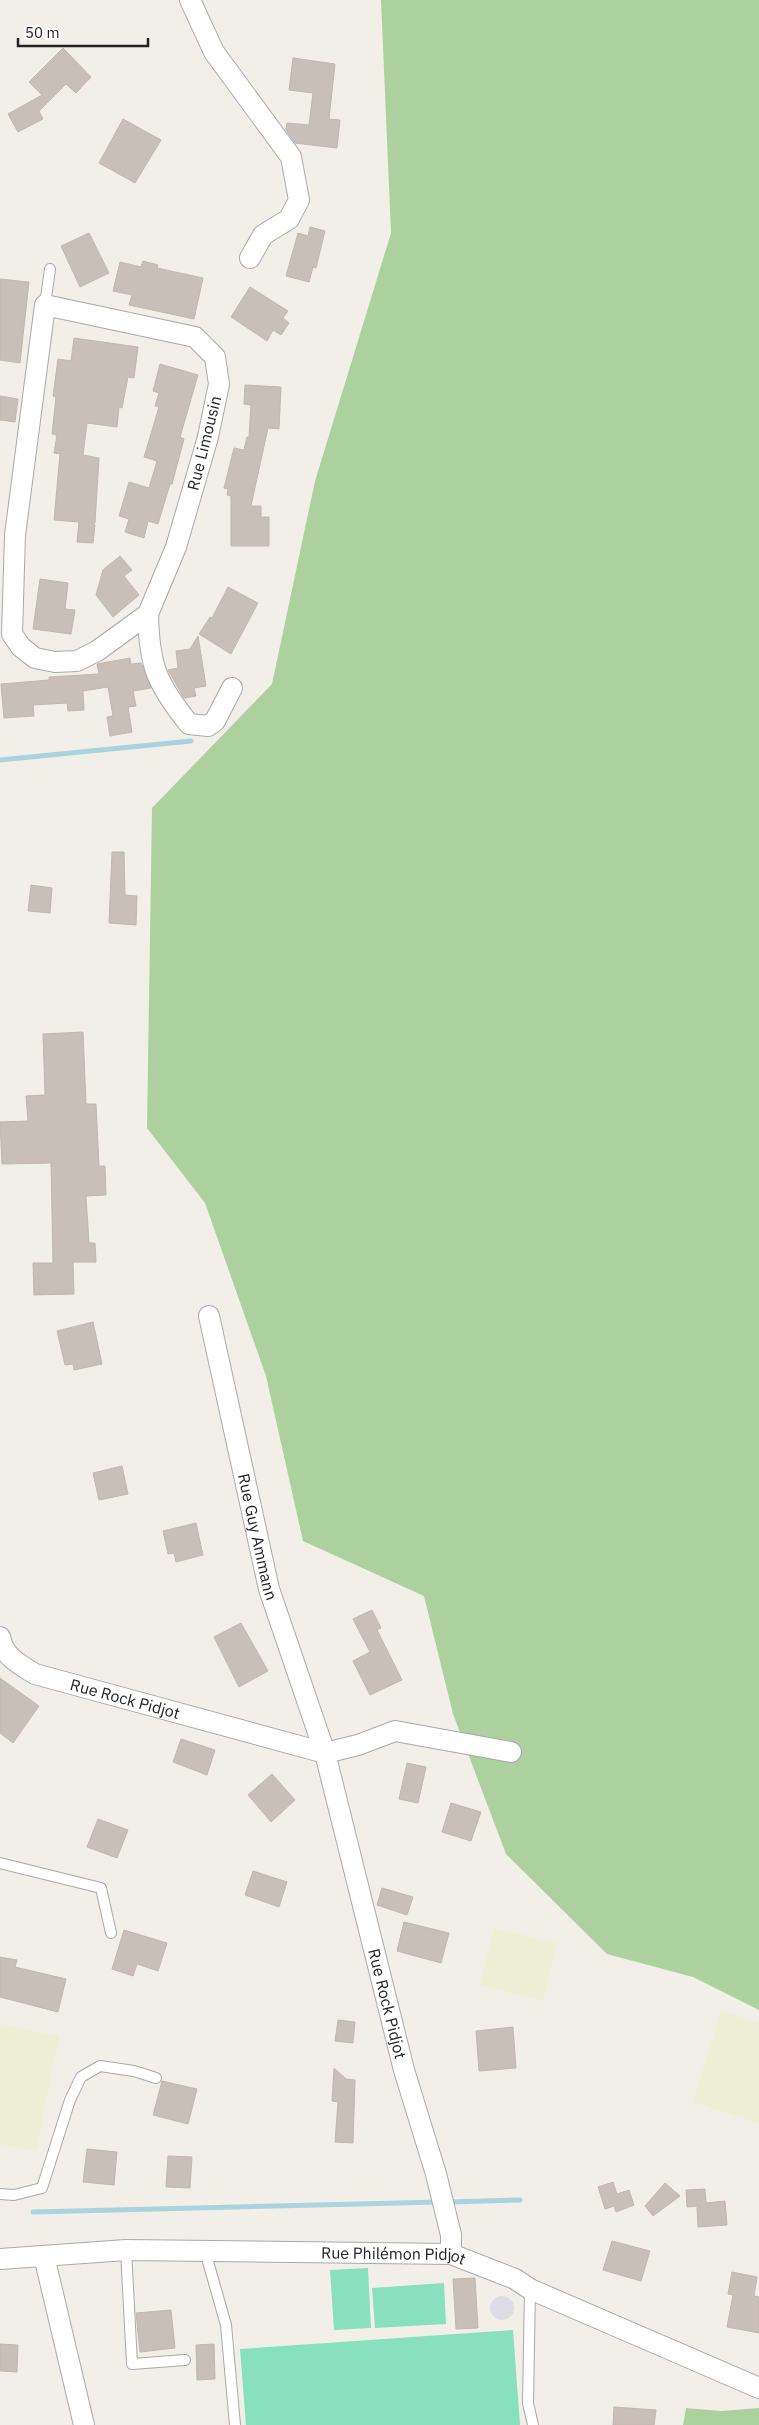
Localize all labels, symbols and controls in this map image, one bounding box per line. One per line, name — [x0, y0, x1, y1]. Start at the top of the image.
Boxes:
scale bar — [18, 15, 148, 47]
text: 50 m — [25, 23, 60, 42]
street label: Rue Limousin — [183, 394, 225, 492]
street label: Rue Guy Ammann — [234, 1472, 282, 1603]
street label: Rue Rock Pidjot — [68, 1674, 182, 1723]
street label: Rue Rock Pidjot — [364, 1946, 411, 2061]
street label: Rue Philémon Pidjot — [321, 2242, 469, 2269]

